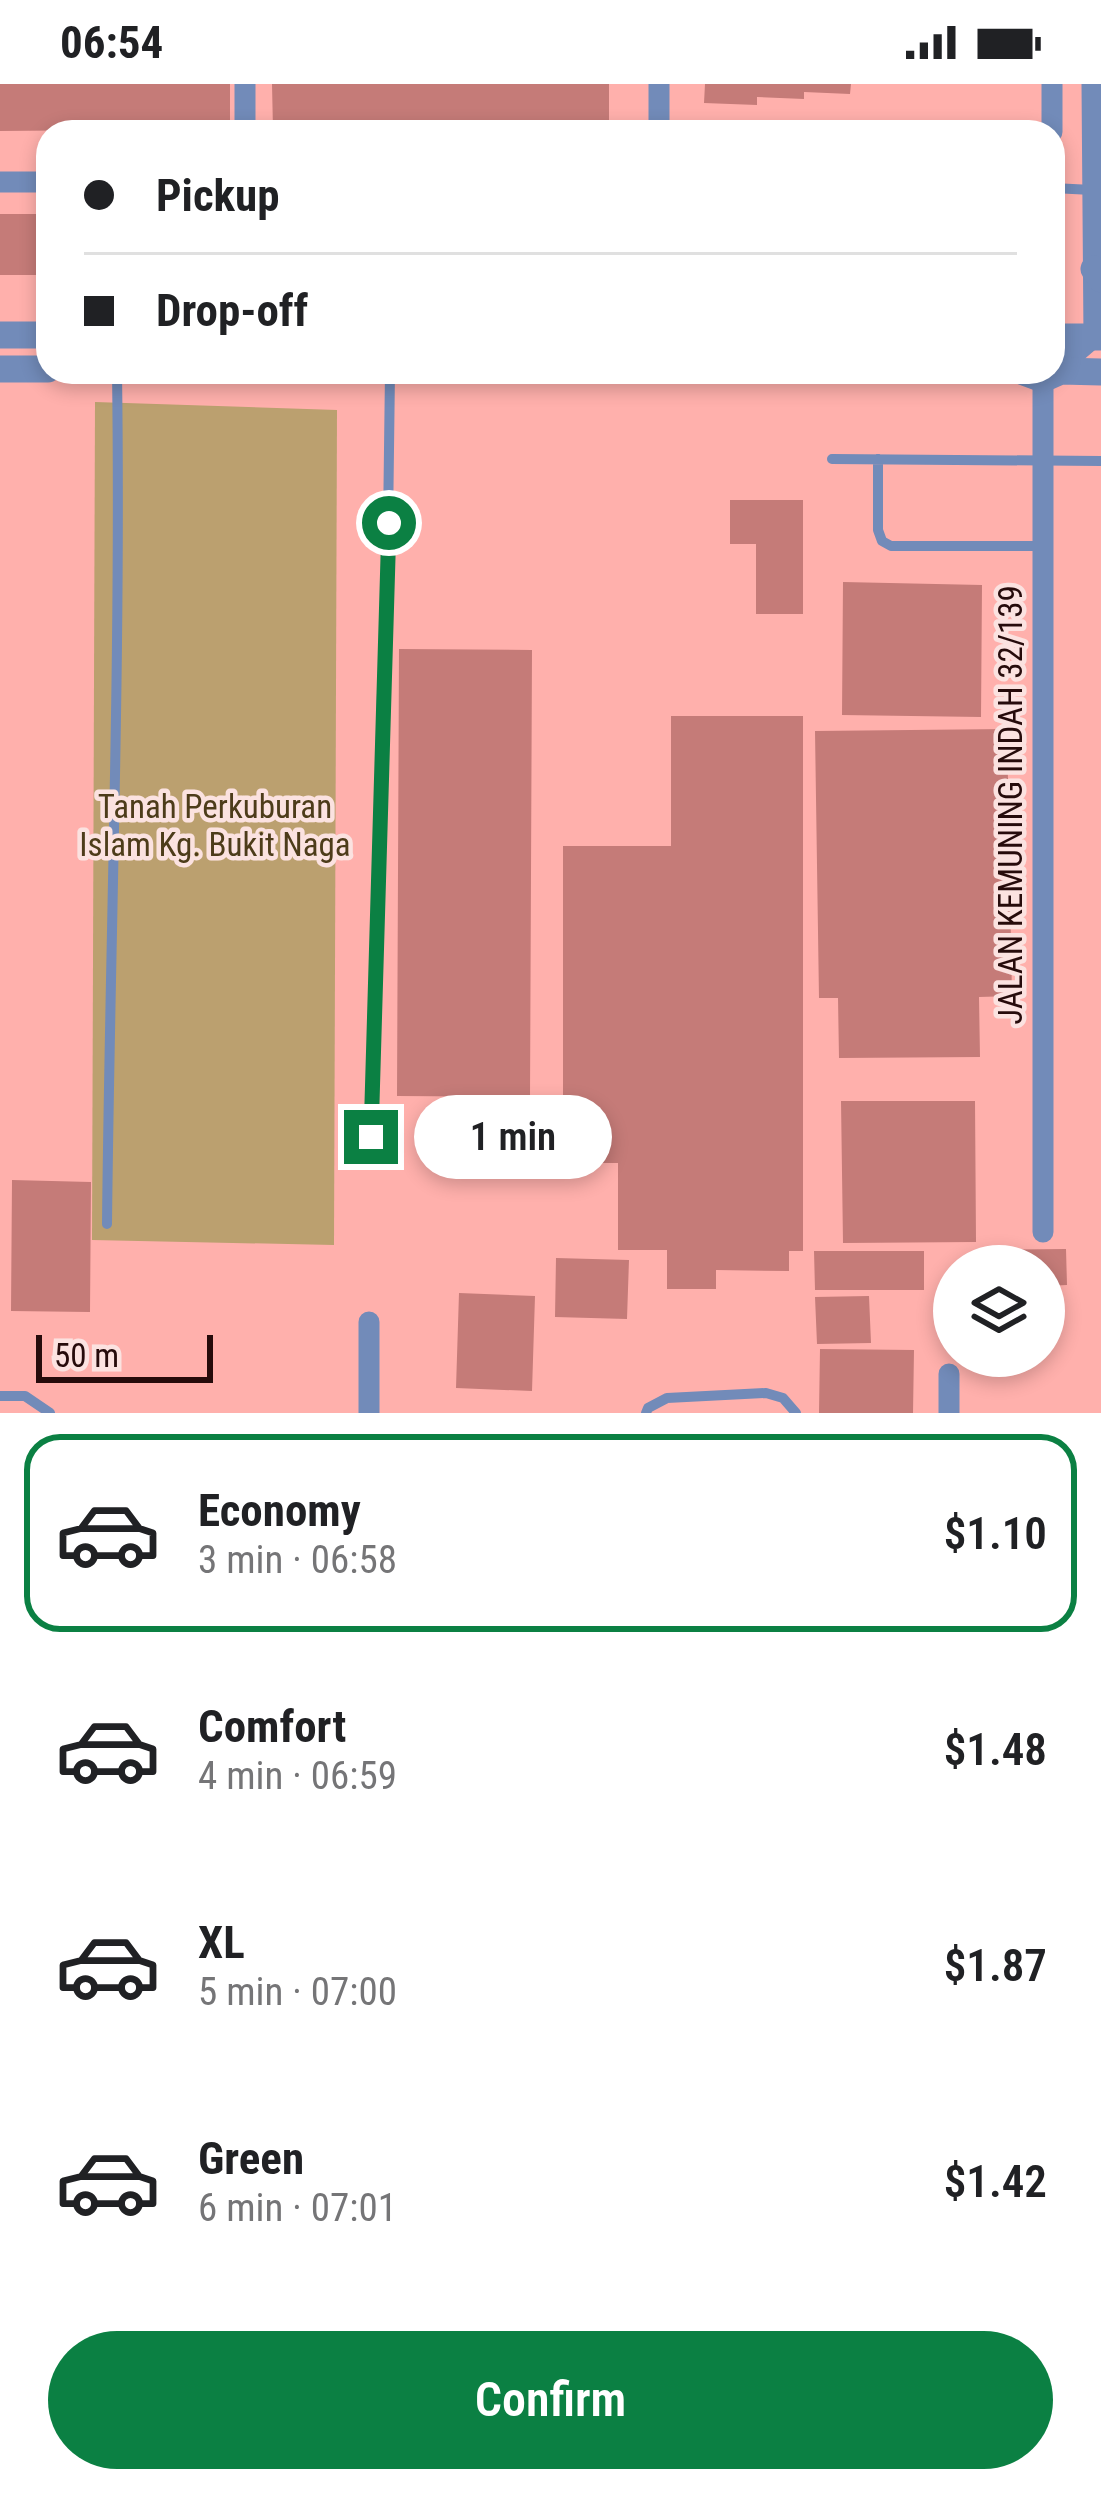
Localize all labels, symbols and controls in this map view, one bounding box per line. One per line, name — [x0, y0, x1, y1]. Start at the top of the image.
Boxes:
text: 06:54 — [60, 16, 163, 69]
text: Pickup — [156, 169, 280, 222]
text: Drop-off — [156, 284, 308, 337]
route start — [362, 496, 416, 550]
street label: JALAN KEMUNING INDAH 32/139 — [991, 585, 1030, 1025]
park label: Tanah Perkuburan Islam Kg. Bukit Naga — [79, 787, 351, 864]
callout: 1 min — [413, 1095, 611, 1179]
route end — [344, 1110, 398, 1164]
text: 1 min — [470, 1114, 556, 1160]
map controls — [933, 1245, 1065, 1377]
button: layers — [933, 1245, 1065, 1377]
scale bar — [36, 1329, 213, 1382]
text: 50 m — [54, 1336, 119, 1375]
icon: car — [54, 1479, 162, 1587]
text: Economy — [198, 1484, 361, 1537]
text: $1.10 — [944, 1507, 1047, 1560]
text: 3 min · 06:58 — [198, 1537, 397, 1583]
icon: car — [54, 1695, 162, 1803]
text: Comfort — [198, 1700, 346, 1753]
text: $1.48 — [944, 1723, 1047, 1776]
text: 4 min · 06:59 — [198, 1753, 397, 1799]
icon: car — [54, 1911, 162, 2019]
text: XL — [198, 1916, 245, 1969]
text: $1.87 — [944, 1939, 1047, 1992]
text: 5 min · 07:00 — [198, 1969, 397, 2015]
icon: car — [54, 2127, 162, 2235]
text: Green — [198, 2132, 304, 2185]
text: $1.42 — [944, 2155, 1047, 2208]
text: 6 min · 07:01 — [198, 2185, 397, 2231]
button: Confirm — [48, 2331, 1053, 2469]

